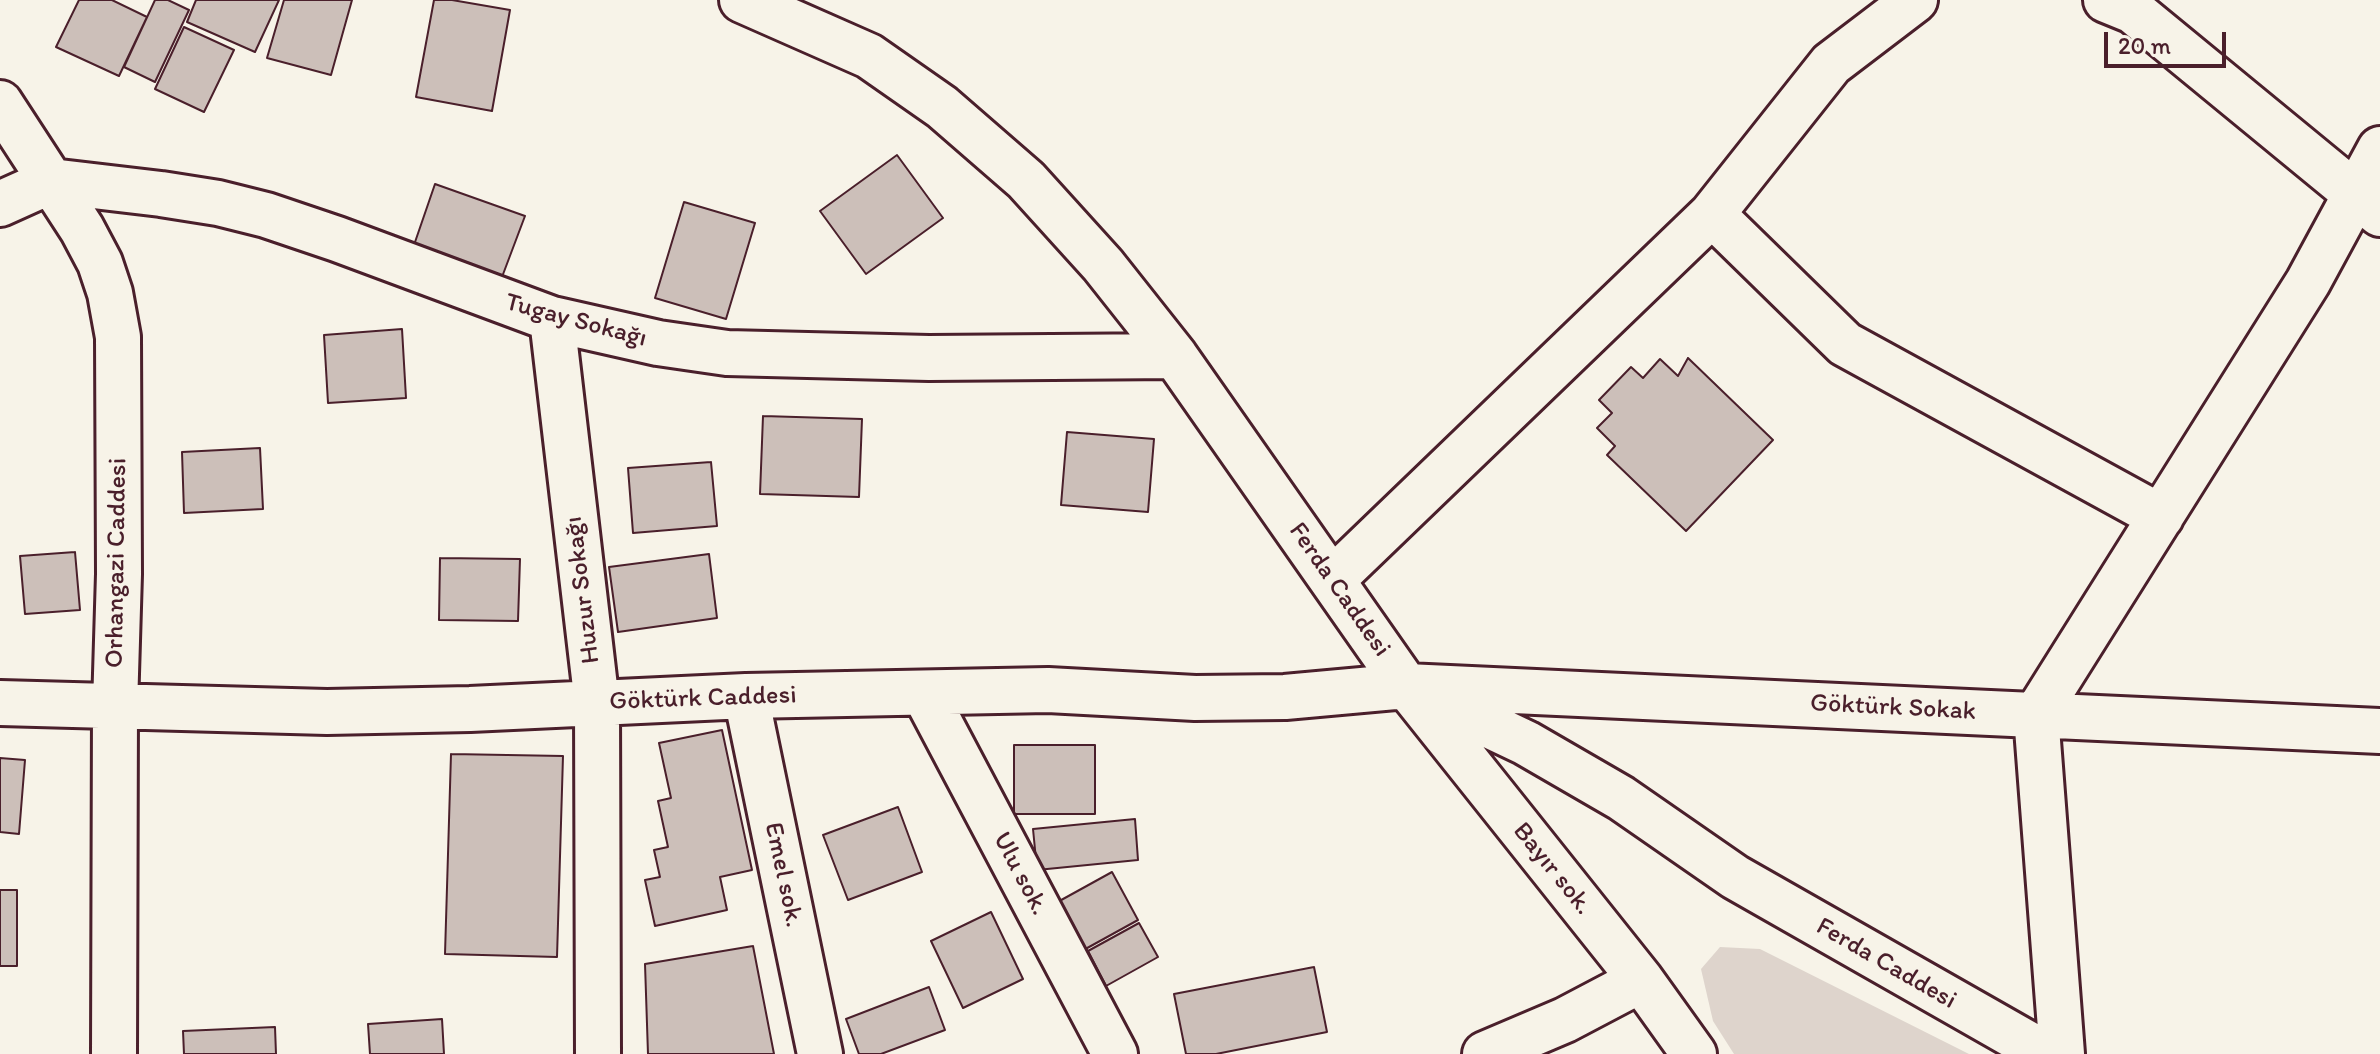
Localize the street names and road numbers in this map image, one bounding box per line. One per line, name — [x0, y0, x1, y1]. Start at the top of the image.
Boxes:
street label: Tugay Sokağı — [502, 287, 650, 355]
street label: Orhangazi Caddesi — [100, 458, 134, 668]
street label: Huzur Sokağı — [558, 514, 608, 666]
street label: Ferda Caddesi — [1281, 517, 1397, 663]
street label: Göktürk Caddesi — [609, 680, 797, 718]
street label: Göktürk Sokak — [1809, 688, 1977, 728]
street label: Bayır sok. — [1505, 817, 1599, 921]
street label: Emel sok. — [757, 820, 809, 930]
street label: Ulu sok. — [985, 827, 1055, 921]
street label: Ferda Caddesi — [1810, 911, 1962, 1017]

